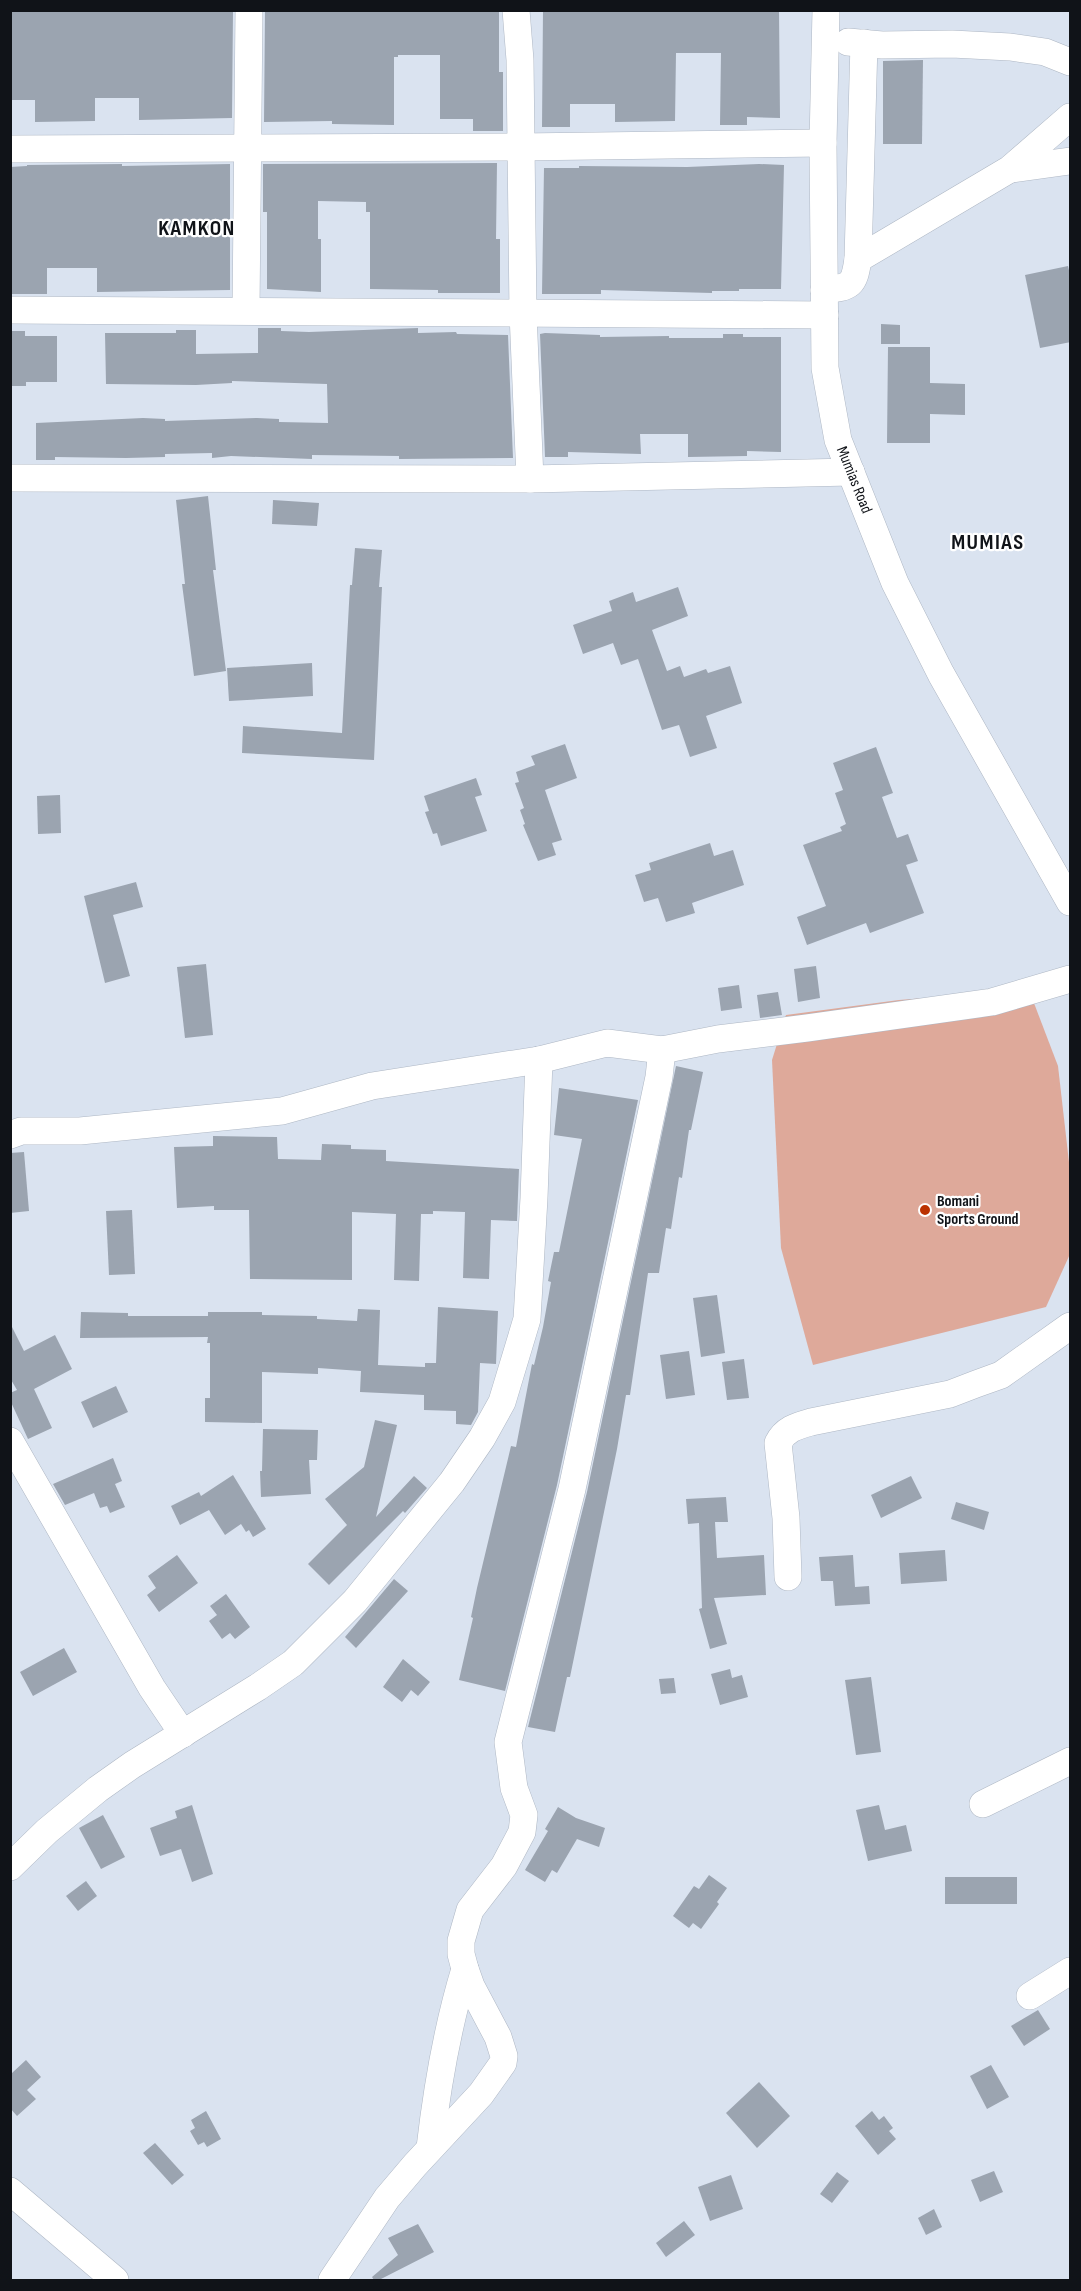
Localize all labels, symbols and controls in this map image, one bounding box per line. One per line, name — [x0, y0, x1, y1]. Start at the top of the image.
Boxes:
district label: KAMKON — [158, 215, 236, 242]
street label: Mumias Road — [832, 444, 876, 516]
district label: MUMIAS — [951, 529, 1025, 556]
place label: Bomani Sports Ground — [937, 1192, 1019, 1229]
marker: Bomani Sports Ground — [918, 1203, 932, 1217]

